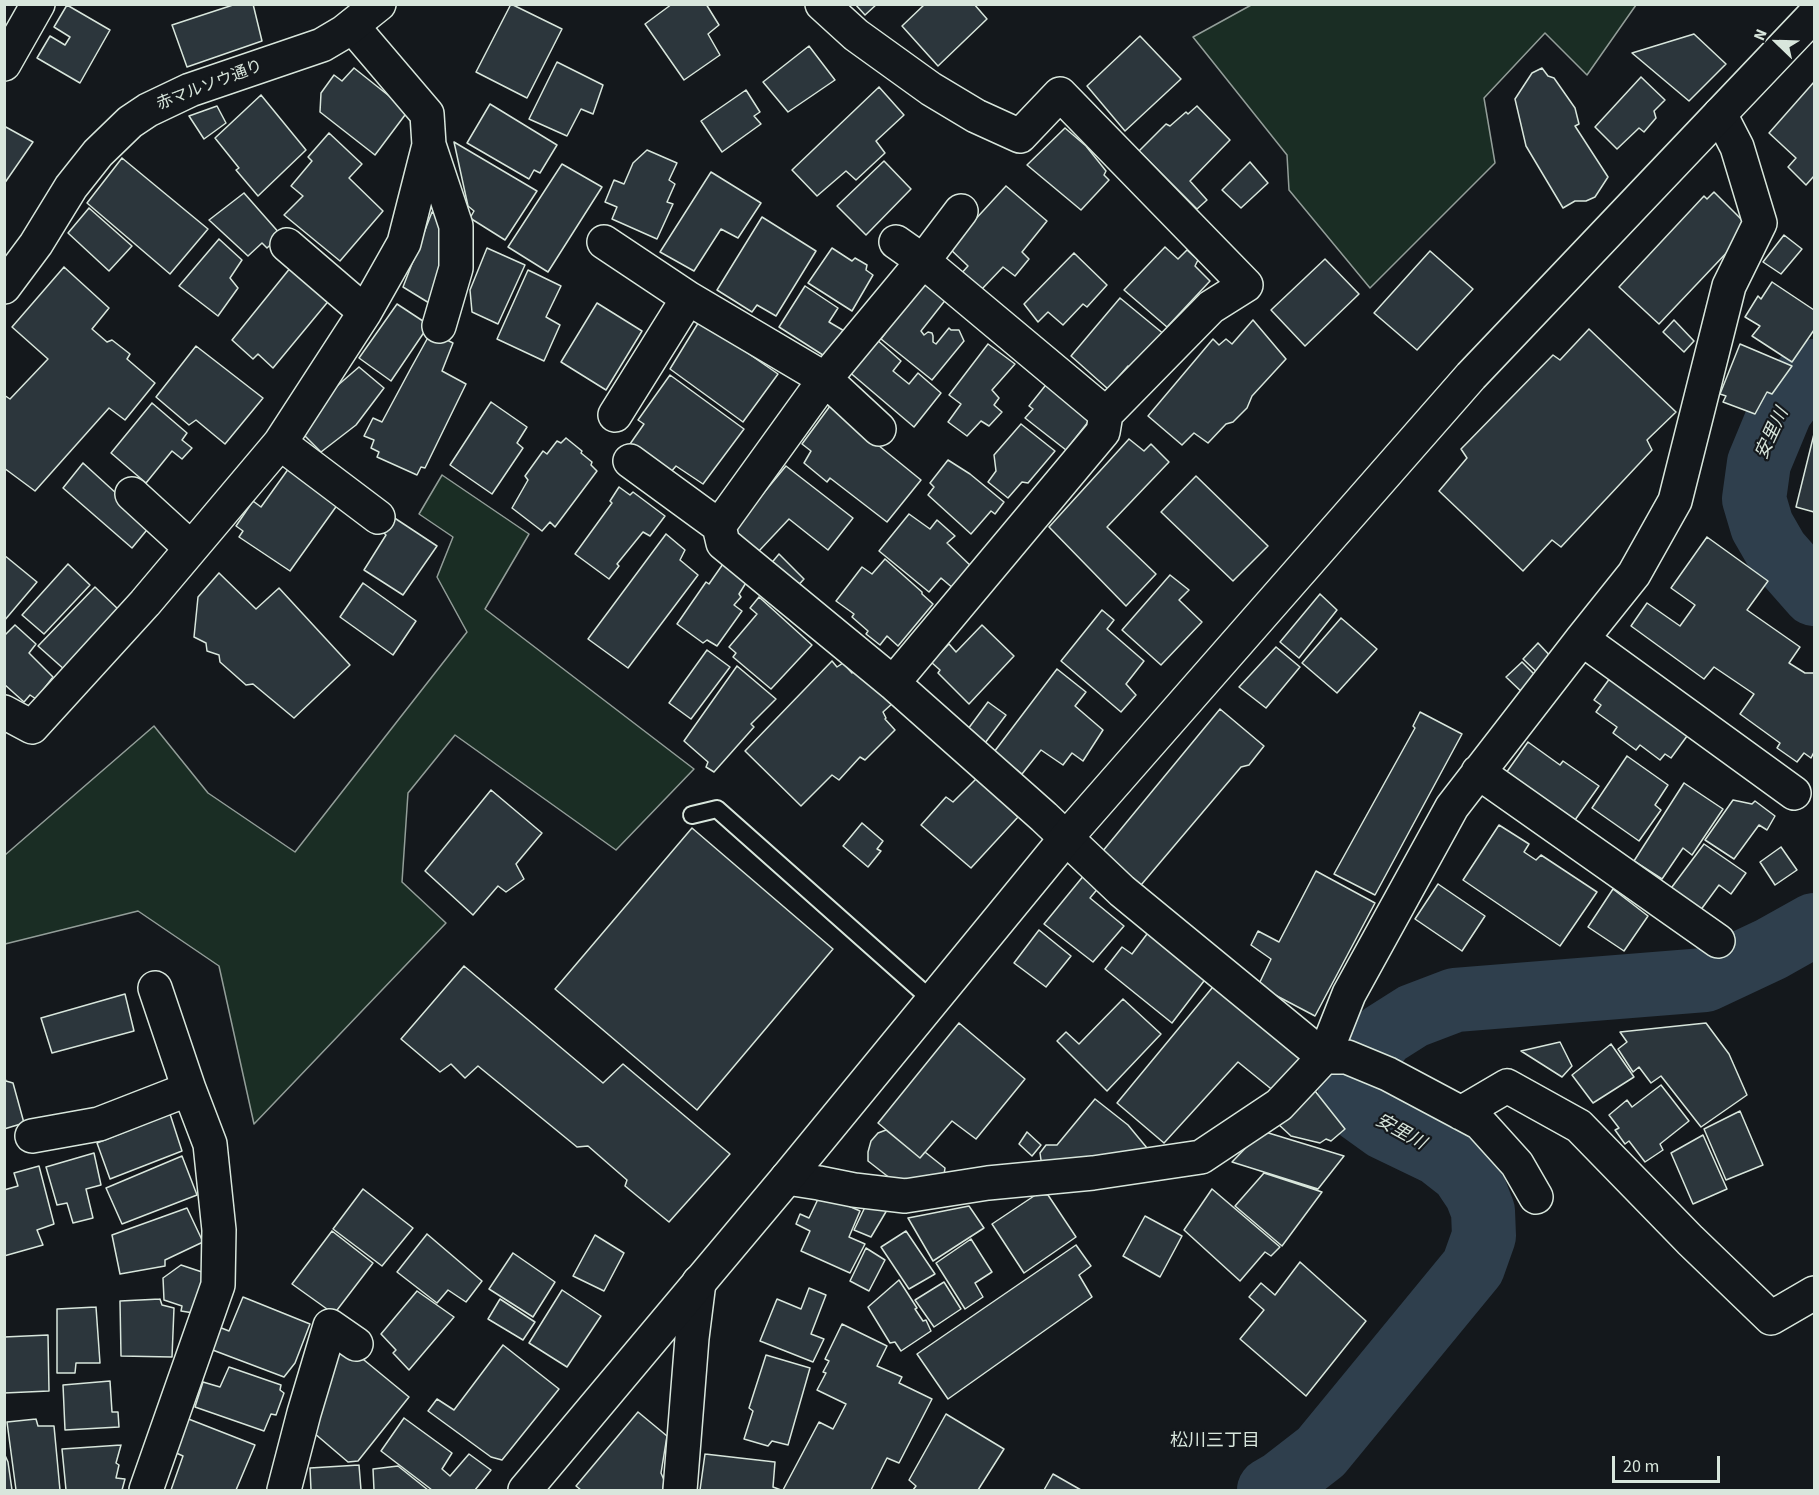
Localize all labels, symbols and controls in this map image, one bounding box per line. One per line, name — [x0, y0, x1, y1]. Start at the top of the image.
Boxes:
north arrow — [1747, 12, 1807, 72]
text: N — [1748, 26, 1773, 44]
street label: 赤マルソウ通り — [154, 57, 266, 115]
water label: 安里川 — [1752, 405, 1794, 463]
water label: 安里川 — [1371, 1110, 1429, 1156]
district label: 松川三丁目 — [1170, 1431, 1260, 1453]
scale bar — [1615, 1444, 1723, 1482]
text: 20 m — [1623, 1454, 1659, 1479]

